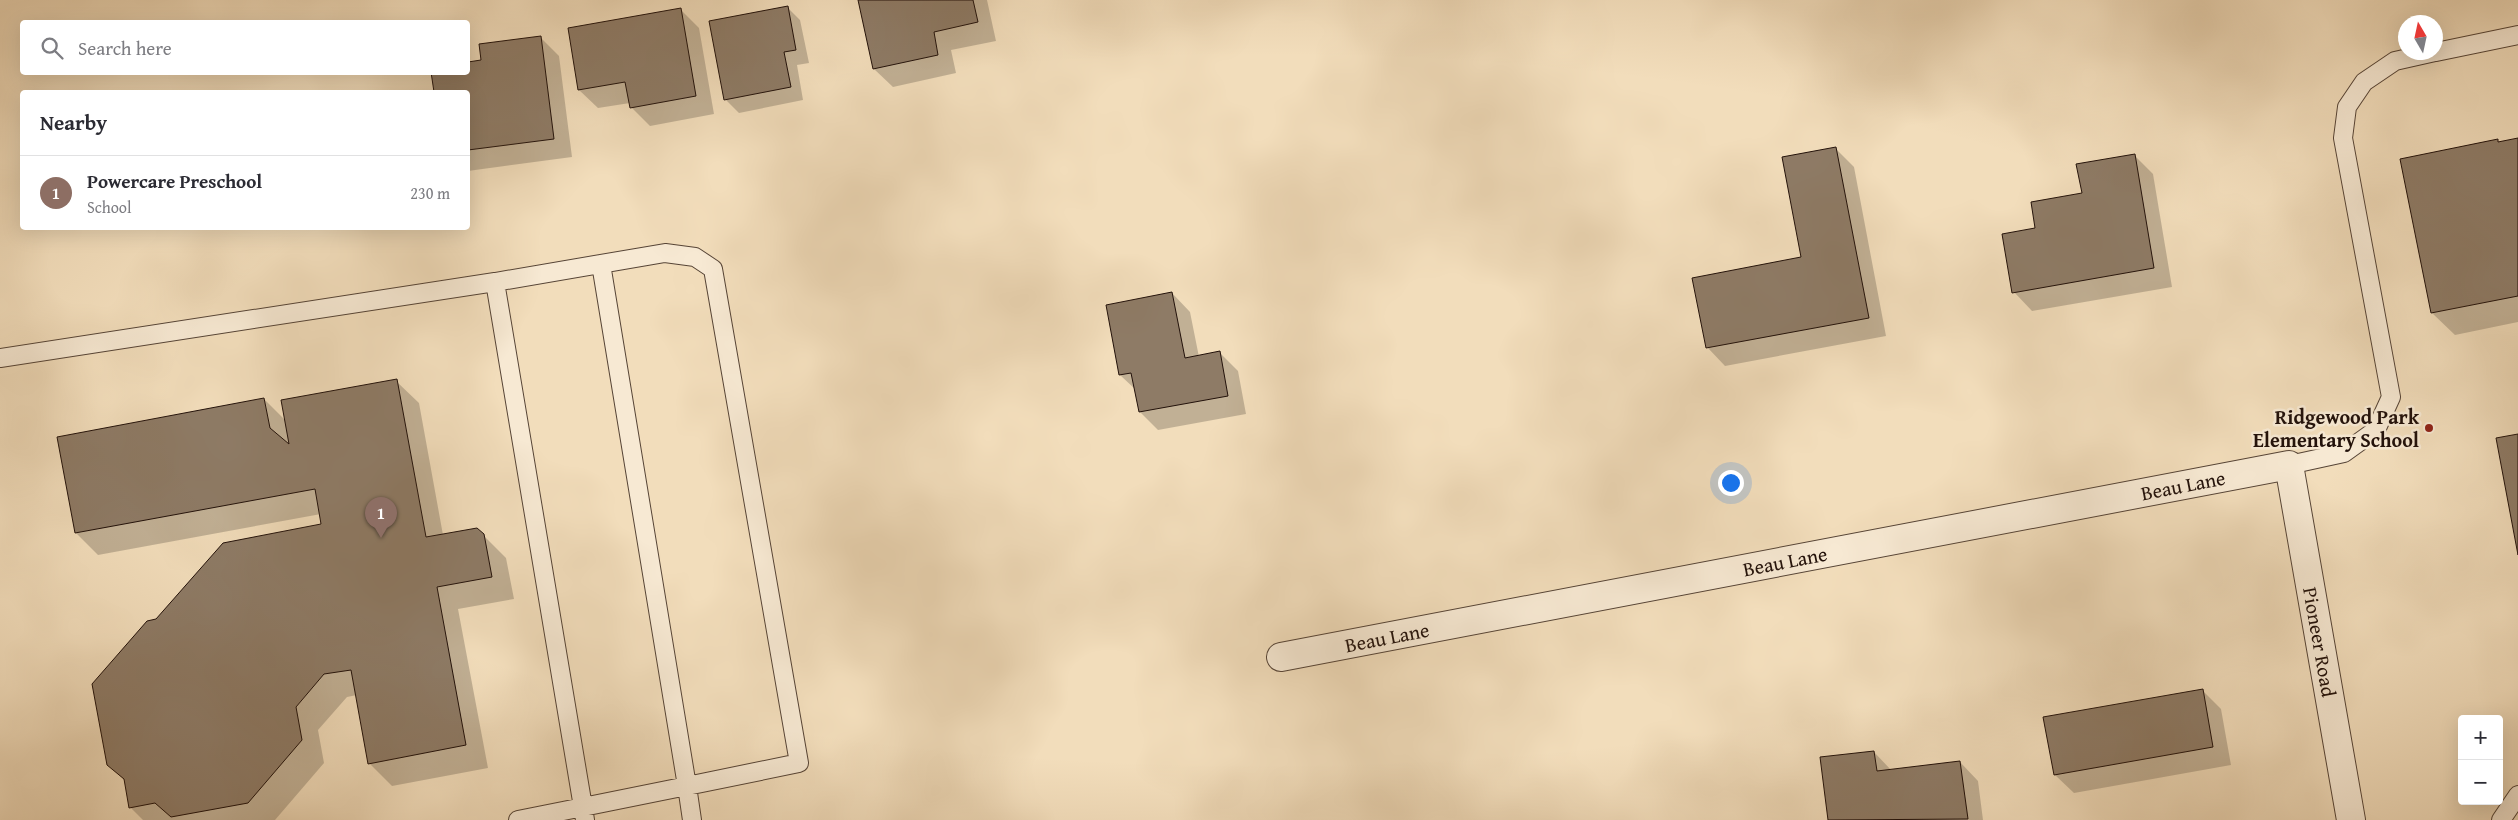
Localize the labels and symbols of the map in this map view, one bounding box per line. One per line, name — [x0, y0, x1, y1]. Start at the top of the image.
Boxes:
north arrow — [2398, 15, 2443, 60]
place label: Ridgewood Park Elementary School — [2253, 402, 2420, 454]
marker: Ridgewood Park Elementary School — [2423, 422, 2435, 434]
street label: Beau Lane — [2138, 463, 2228, 507]
your location — [1718, 470, 1744, 496]
pin: 1 — [365, 497, 397, 538]
street label: Beau Lane — [1740, 539, 1830, 583]
street label: Pioneer Road — [2296, 585, 2344, 700]
street label: Beau Lane — [1342, 615, 1432, 659]

